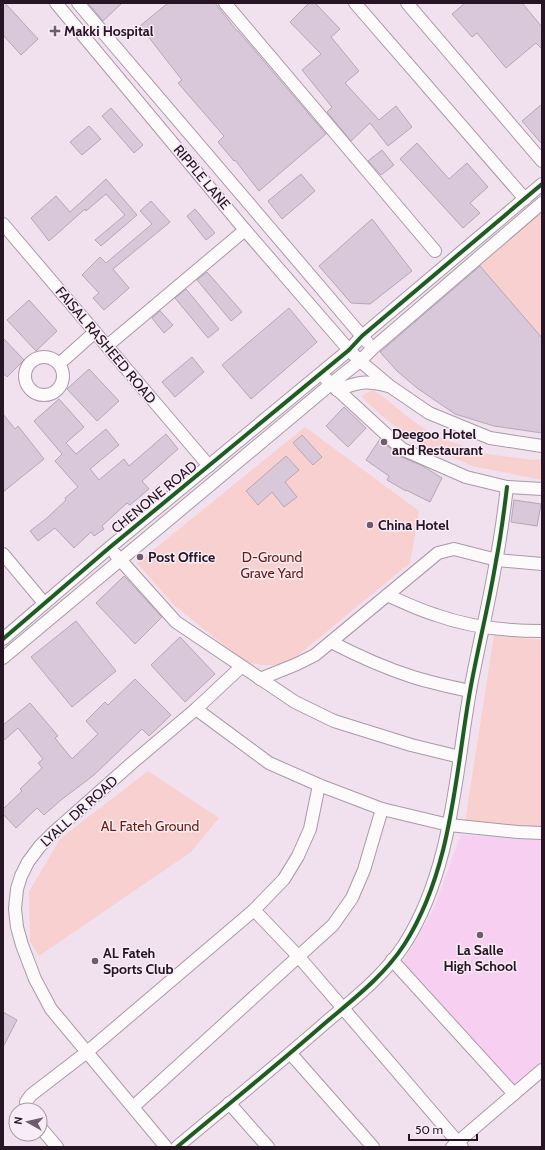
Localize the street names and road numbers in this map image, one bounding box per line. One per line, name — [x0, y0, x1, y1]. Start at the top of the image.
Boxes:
street label: RIPPLE LANE — [170, 141, 235, 213]
street label: FAISAL RASHEED ROAD — [52, 283, 160, 407]
street label: CHENONE ROAD — [107, 457, 201, 537]
street label: LYALL DR ROAD — [37, 771, 121, 851]

